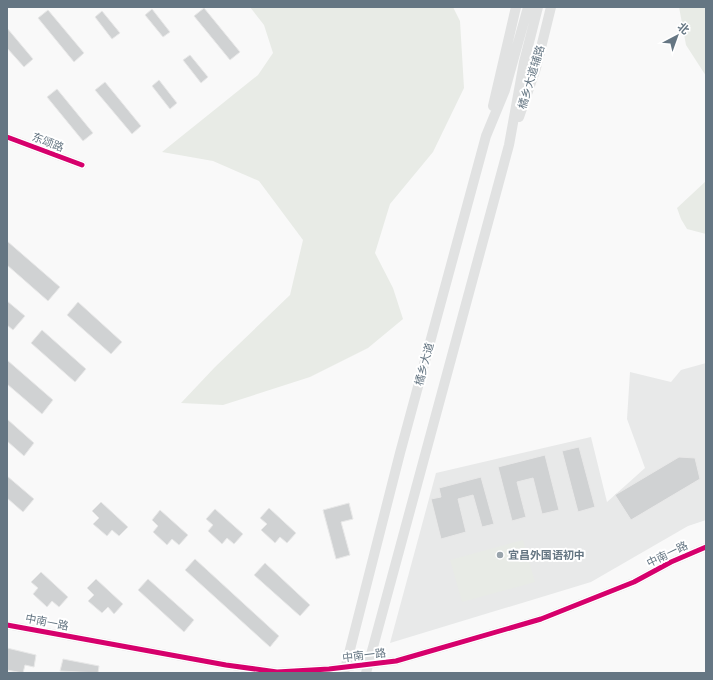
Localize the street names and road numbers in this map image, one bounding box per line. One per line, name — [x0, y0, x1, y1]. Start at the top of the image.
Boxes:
street label: 橘乡大道辅路 — [516, 44, 547, 111]
street label: 东颂路 — [30, 130, 66, 154]
street label: 橘乡大道 — [413, 341, 436, 387]
street label: 中南一路 — [645, 539, 690, 570]
street label: 中南一路 — [24, 612, 70, 633]
street label: 中南一路 — [341, 646, 387, 665]

